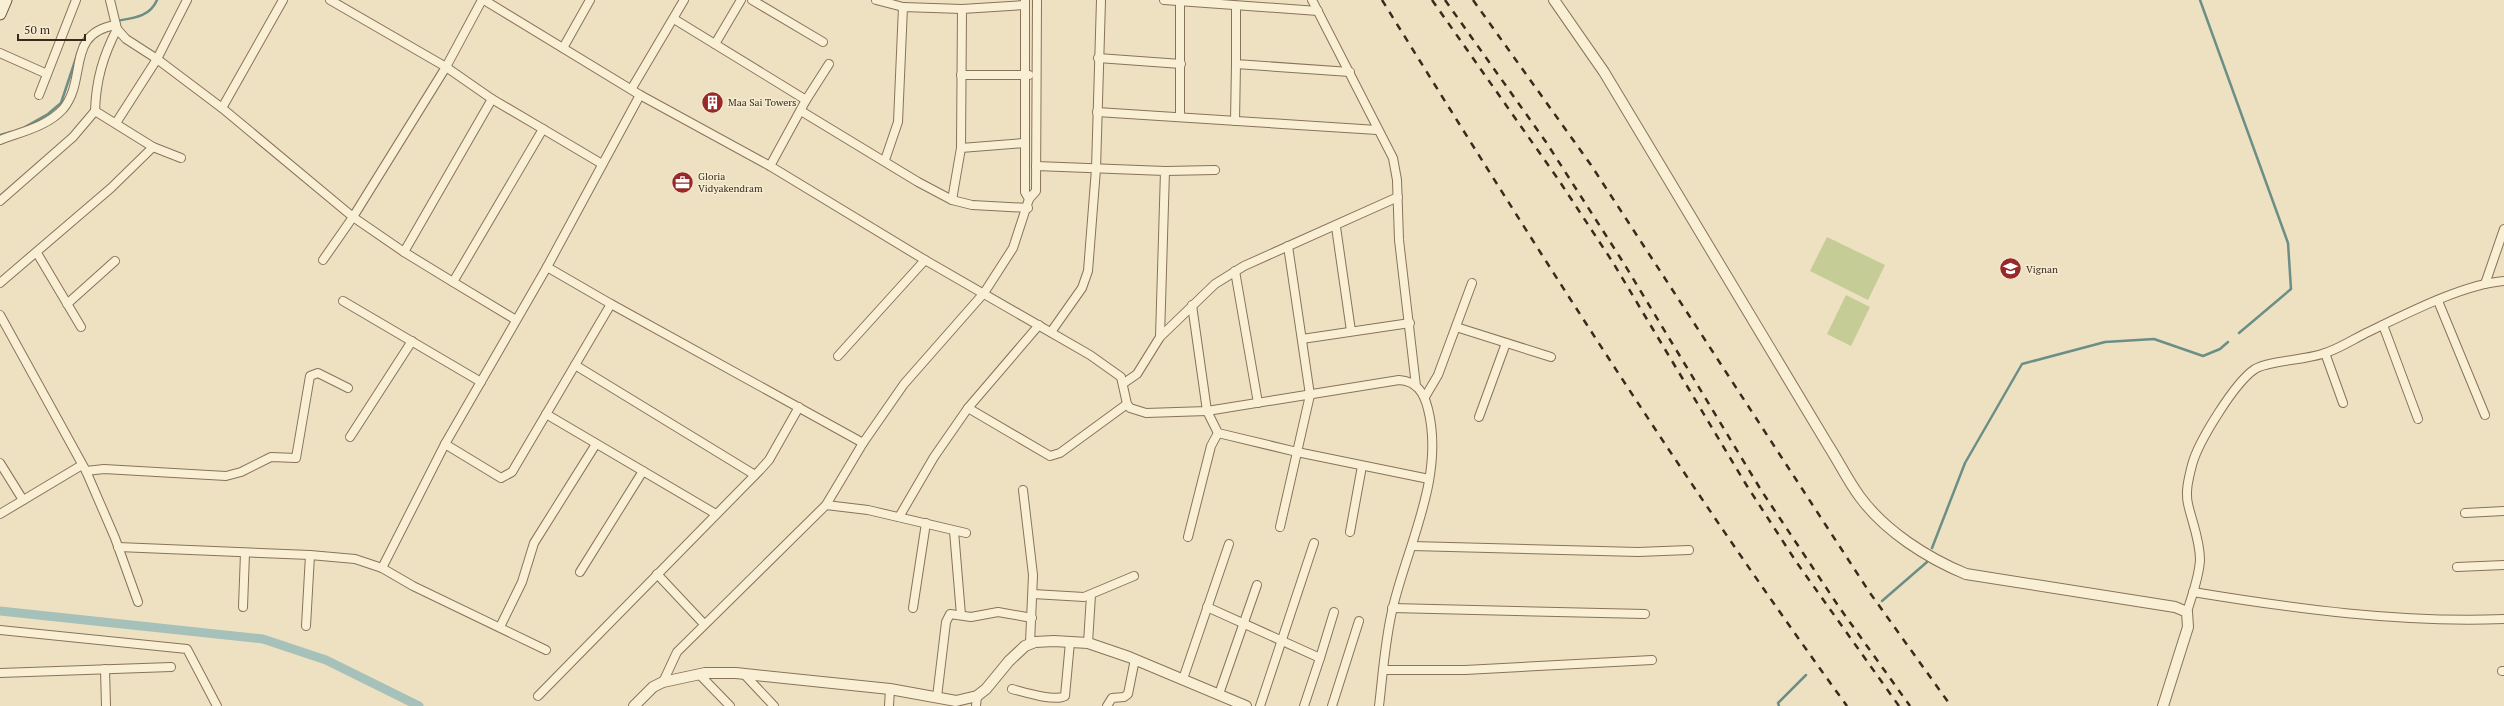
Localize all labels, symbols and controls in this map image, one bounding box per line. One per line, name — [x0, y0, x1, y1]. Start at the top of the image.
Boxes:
scale bar — [18, 16, 85, 42]
text: 50 m — [24, 22, 51, 37]
building icon: Maa Sai Towers — [699, 89, 725, 115]
place label: Maa Sai Towers — [728, 96, 796, 109]
office icon: Gloria Vidyakendram — [669, 169, 695, 195]
place label: Gloria Vidyakendram — [698, 170, 763, 195]
school or university icon: Vignan — [1997, 256, 2023, 282]
place label: Vignan — [2026, 263, 2058, 276]

